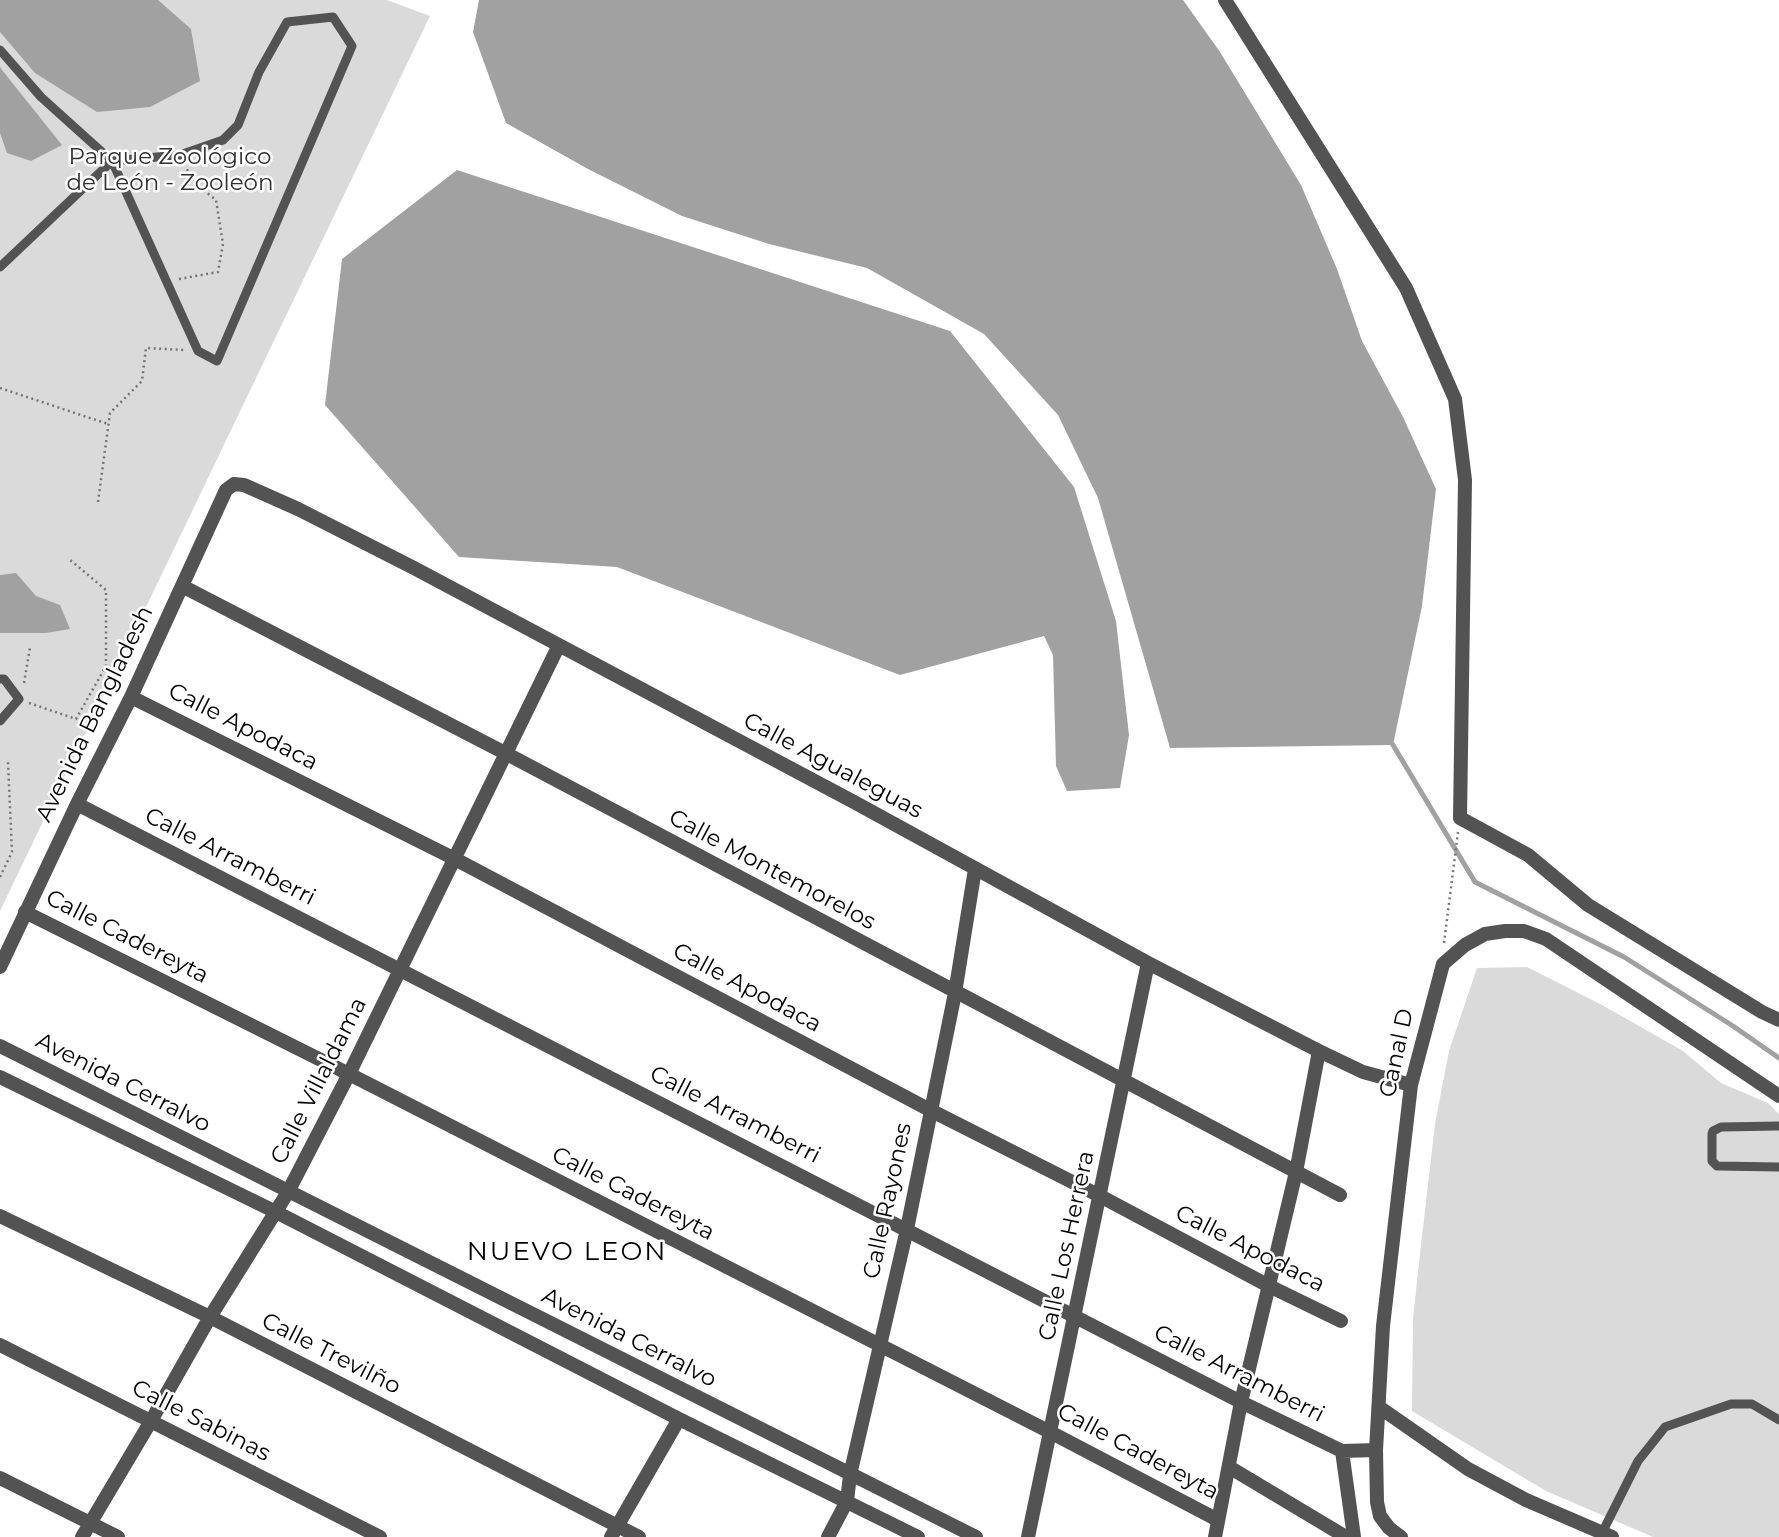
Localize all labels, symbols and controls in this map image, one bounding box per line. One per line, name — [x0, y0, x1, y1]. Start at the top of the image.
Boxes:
park label: Parque Zoológico de León - Zooleón — [66, 143, 274, 197]
street label: Avenida Bangladesh — [31, 601, 159, 827]
street label: Calle Apodaca — [164, 677, 322, 777]
street label: Calle Agualeguas — [739, 707, 927, 825]
street label: Calle Arramberri — [140, 802, 320, 912]
street label: Calle Montemorelos — [664, 804, 880, 936]
street label: Calle Cadereyta — [41, 884, 213, 990]
street label: Calle Apodaca — [668, 937, 826, 1039]
street label: Calle Villaldama — [265, 993, 373, 1169]
street label: Canal D — [1374, 1006, 1420, 1100]
street label: Avenida Cerralvo — [31, 1027, 215, 1139]
street label: Calle Arramberri — [645, 1060, 825, 1170]
street label: Calle Rayones — [858, 1120, 918, 1282]
street label: Calle Cadereyta — [547, 1141, 719, 1247]
street label: Calle Los Herrera — [1033, 1149, 1101, 1343]
street label: Calle Apodaca — [1171, 1199, 1329, 1299]
district label: NUEVO LEON — [468, 1236, 666, 1268]
street label: Avenida Cerralvo — [537, 1282, 721, 1394]
street label: Calle Trevilño — [257, 1307, 405, 1401]
street label: Calle Arramberri — [1149, 1319, 1329, 1429]
street label: Calle Sabinas — [127, 1374, 275, 1468]
street label: Calle Cadereyta — [1053, 1398, 1223, 1506]

